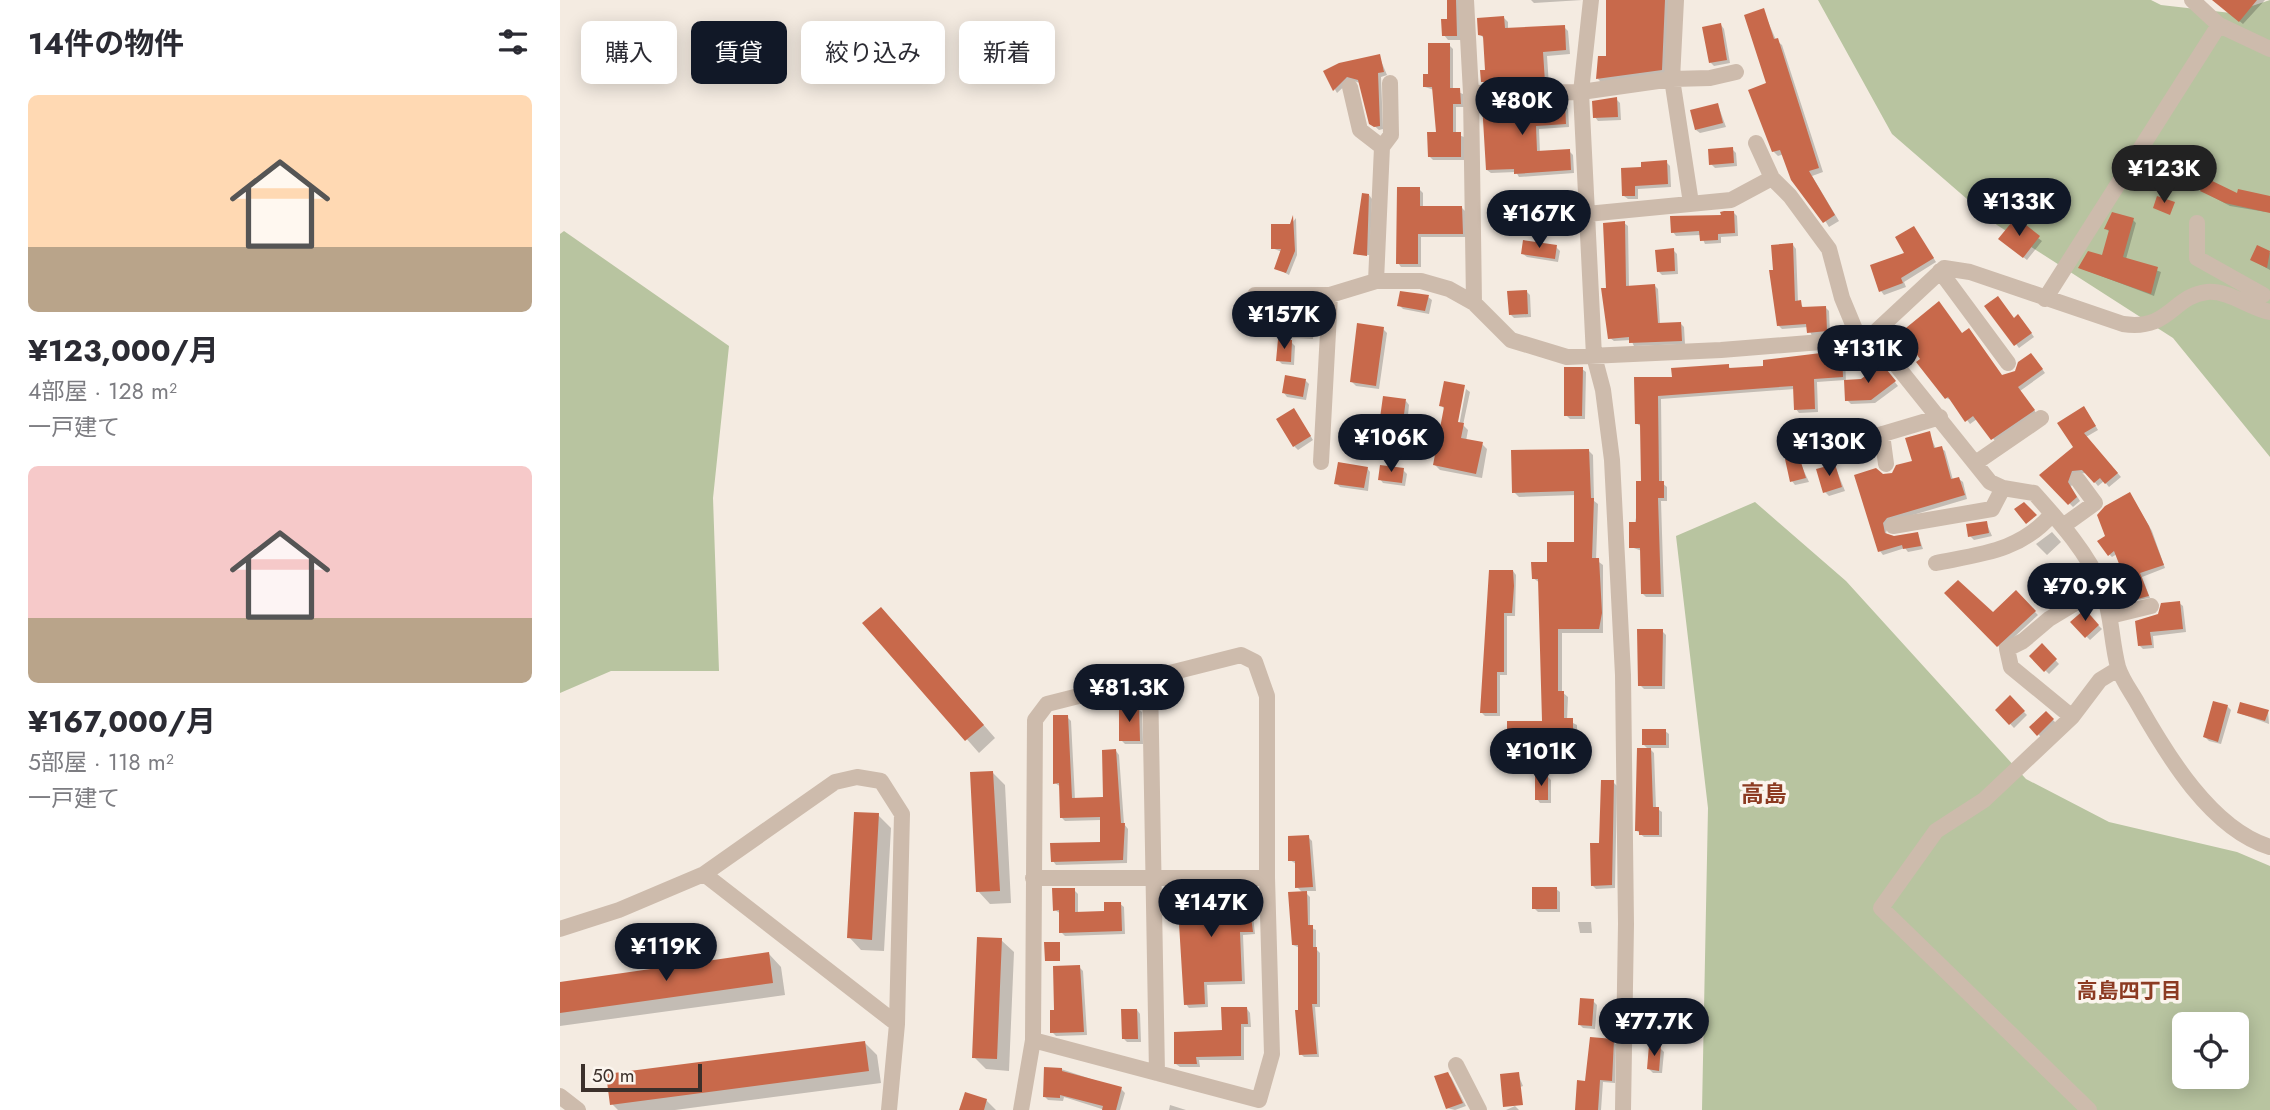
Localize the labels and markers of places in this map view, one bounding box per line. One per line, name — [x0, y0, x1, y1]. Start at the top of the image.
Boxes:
pin: ¥80K — [1481, 78, 1563, 137]
pin: ¥123K — [2115, 146, 2213, 205]
pin: ¥133K — [1970, 178, 2068, 238]
pin: ¥167K — [1490, 190, 1588, 250]
pin: ¥157K — [1235, 292, 1333, 351]
pin: ¥131K — [1819, 326, 1917, 385]
pin: ¥106K — [1342, 414, 1440, 474]
pin: ¥130K — [1780, 419, 1878, 478]
pin: ¥70.9K — [2028, 564, 2142, 623]
pin: ¥81.3K — [1072, 664, 1186, 724]
pin: ¥101K — [1492, 728, 1590, 788]
pin: ¥147K — [1162, 880, 1260, 939]
pin: ¥119K — [617, 923, 715, 983]
pin: ¥77.7K — [1597, 998, 1711, 1058]

